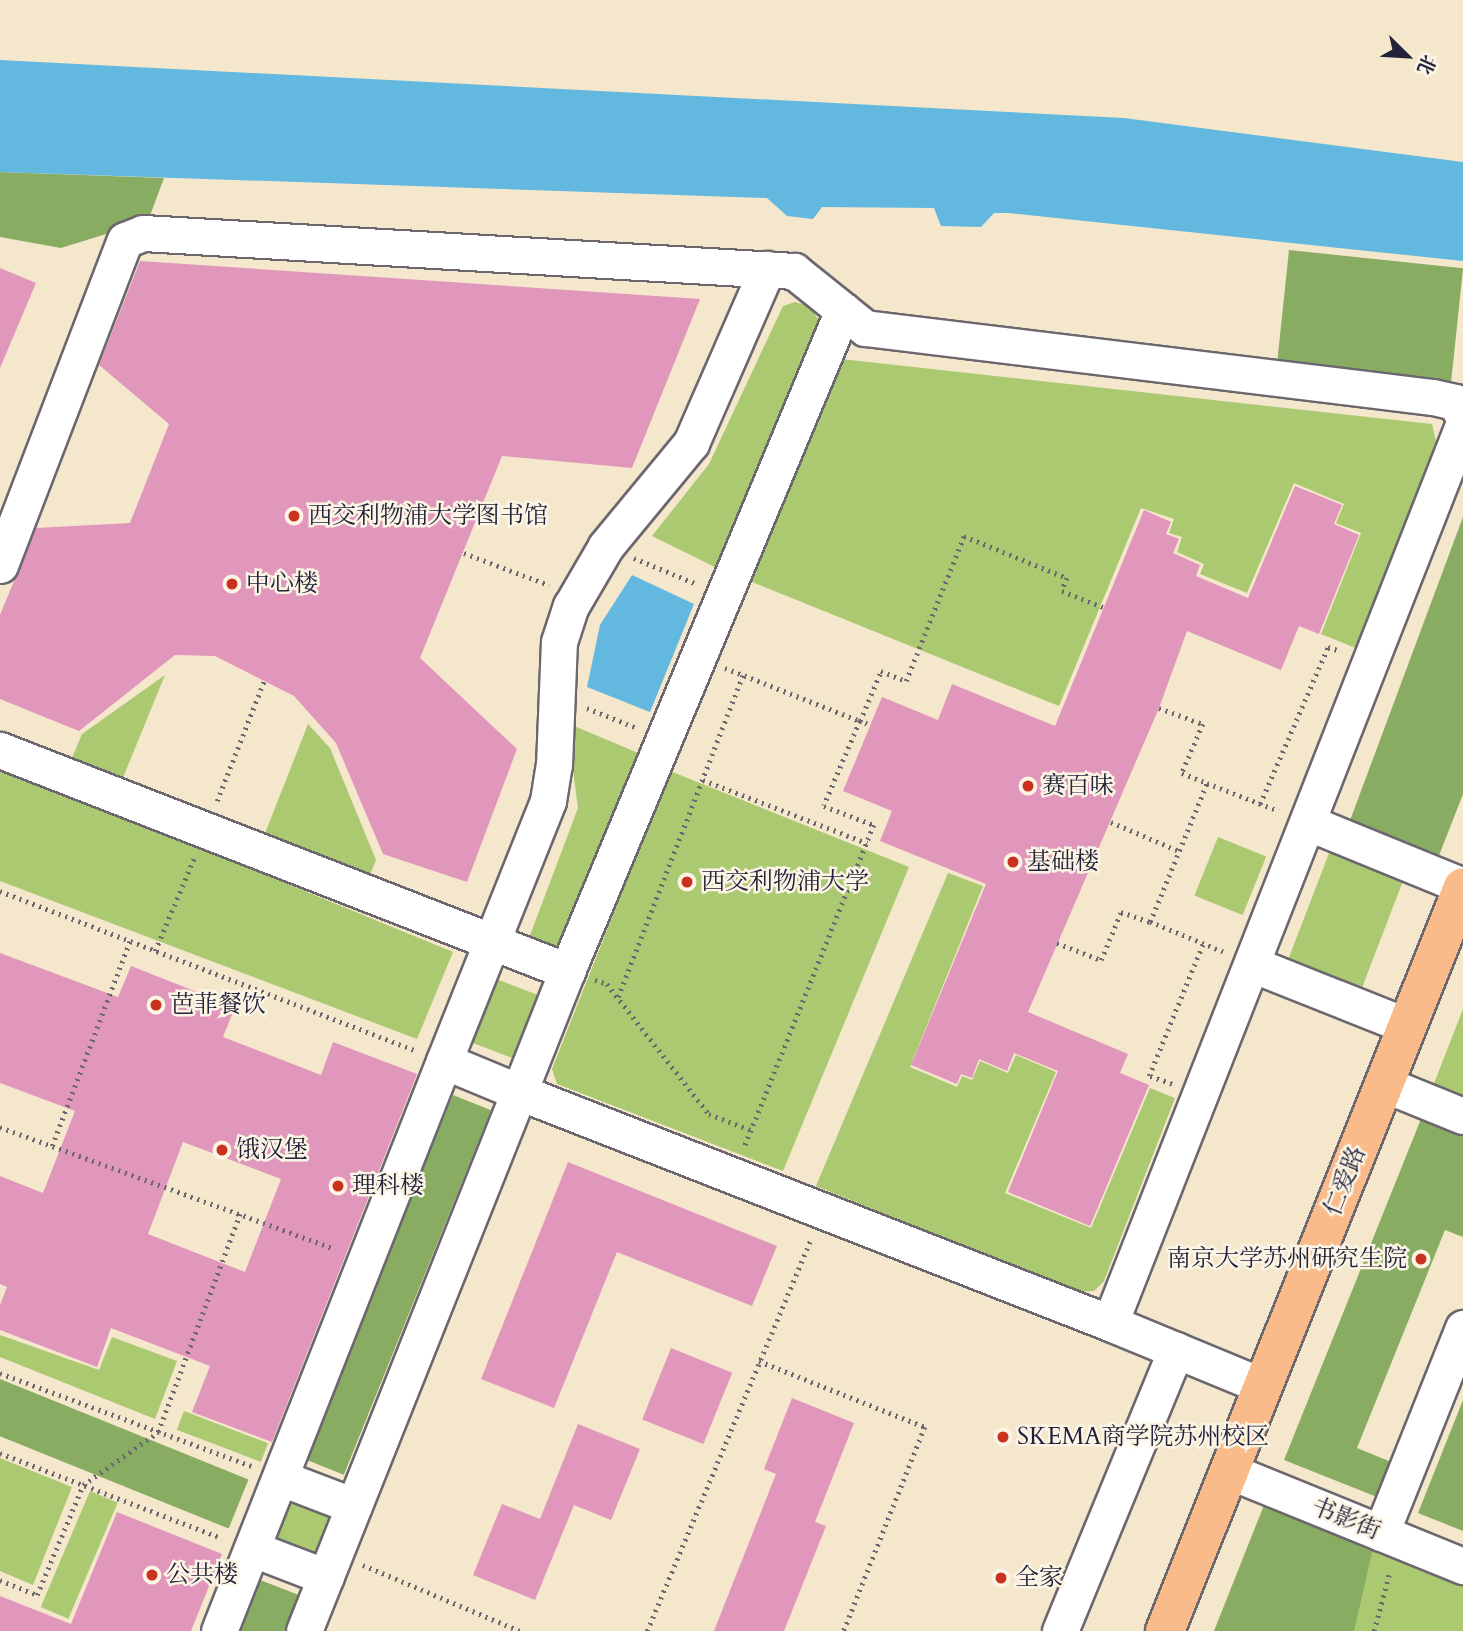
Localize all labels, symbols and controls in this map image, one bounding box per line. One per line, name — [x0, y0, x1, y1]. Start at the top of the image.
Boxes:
north arrow — [1372, 21, 1442, 91]
text: 北 — [1410, 51, 1442, 79]
place label: 西交利物浦大学图书馆 — [308, 502, 548, 530]
marker: 西交利物浦大学图书馆 — [286, 508, 302, 524]
place label: 中心楼 — [246, 570, 318, 598]
marker: 中心楼 — [224, 576, 240, 592]
place label: 赛百味 — [1042, 772, 1114, 800]
marker: 赛百味 — [1020, 778, 1036, 794]
place label: 基础楼 — [1027, 848, 1099, 876]
marker: 基础楼 — [1005, 854, 1021, 870]
place label: 西交利物浦大学 — [701, 868, 869, 896]
marker: 西交利物浦大学 — [679, 874, 695, 890]
place label: 芭菲餐饮 — [170, 991, 266, 1019]
marker: 芭菲餐饮 — [148, 997, 164, 1013]
place label: 饿汉堡 — [236, 1136, 308, 1164]
marker: 饿汉堡 — [214, 1142, 230, 1158]
street label: 仁爱路 — [1318, 1142, 1372, 1220]
place label: 理科楼 — [352, 1172, 424, 1200]
marker: 理科楼 — [330, 1178, 346, 1194]
place label: 南京大学苏州研究生院 — [1167, 1245, 1407, 1273]
marker: 南京大学苏州研究生院 — [1413, 1251, 1429, 1267]
place label: SKEMA商学院苏州校区 — [1017, 1423, 1269, 1451]
marker: SKEMA商学院苏州校区 — [995, 1429, 1011, 1445]
street label: 书影街 — [1307, 1492, 1385, 1546]
place label: 公共楼 — [166, 1561, 238, 1589]
place label: 全家 — [1015, 1564, 1063, 1592]
marker: 公共楼 — [144, 1567, 160, 1583]
marker: 全家 — [993, 1570, 1009, 1586]

